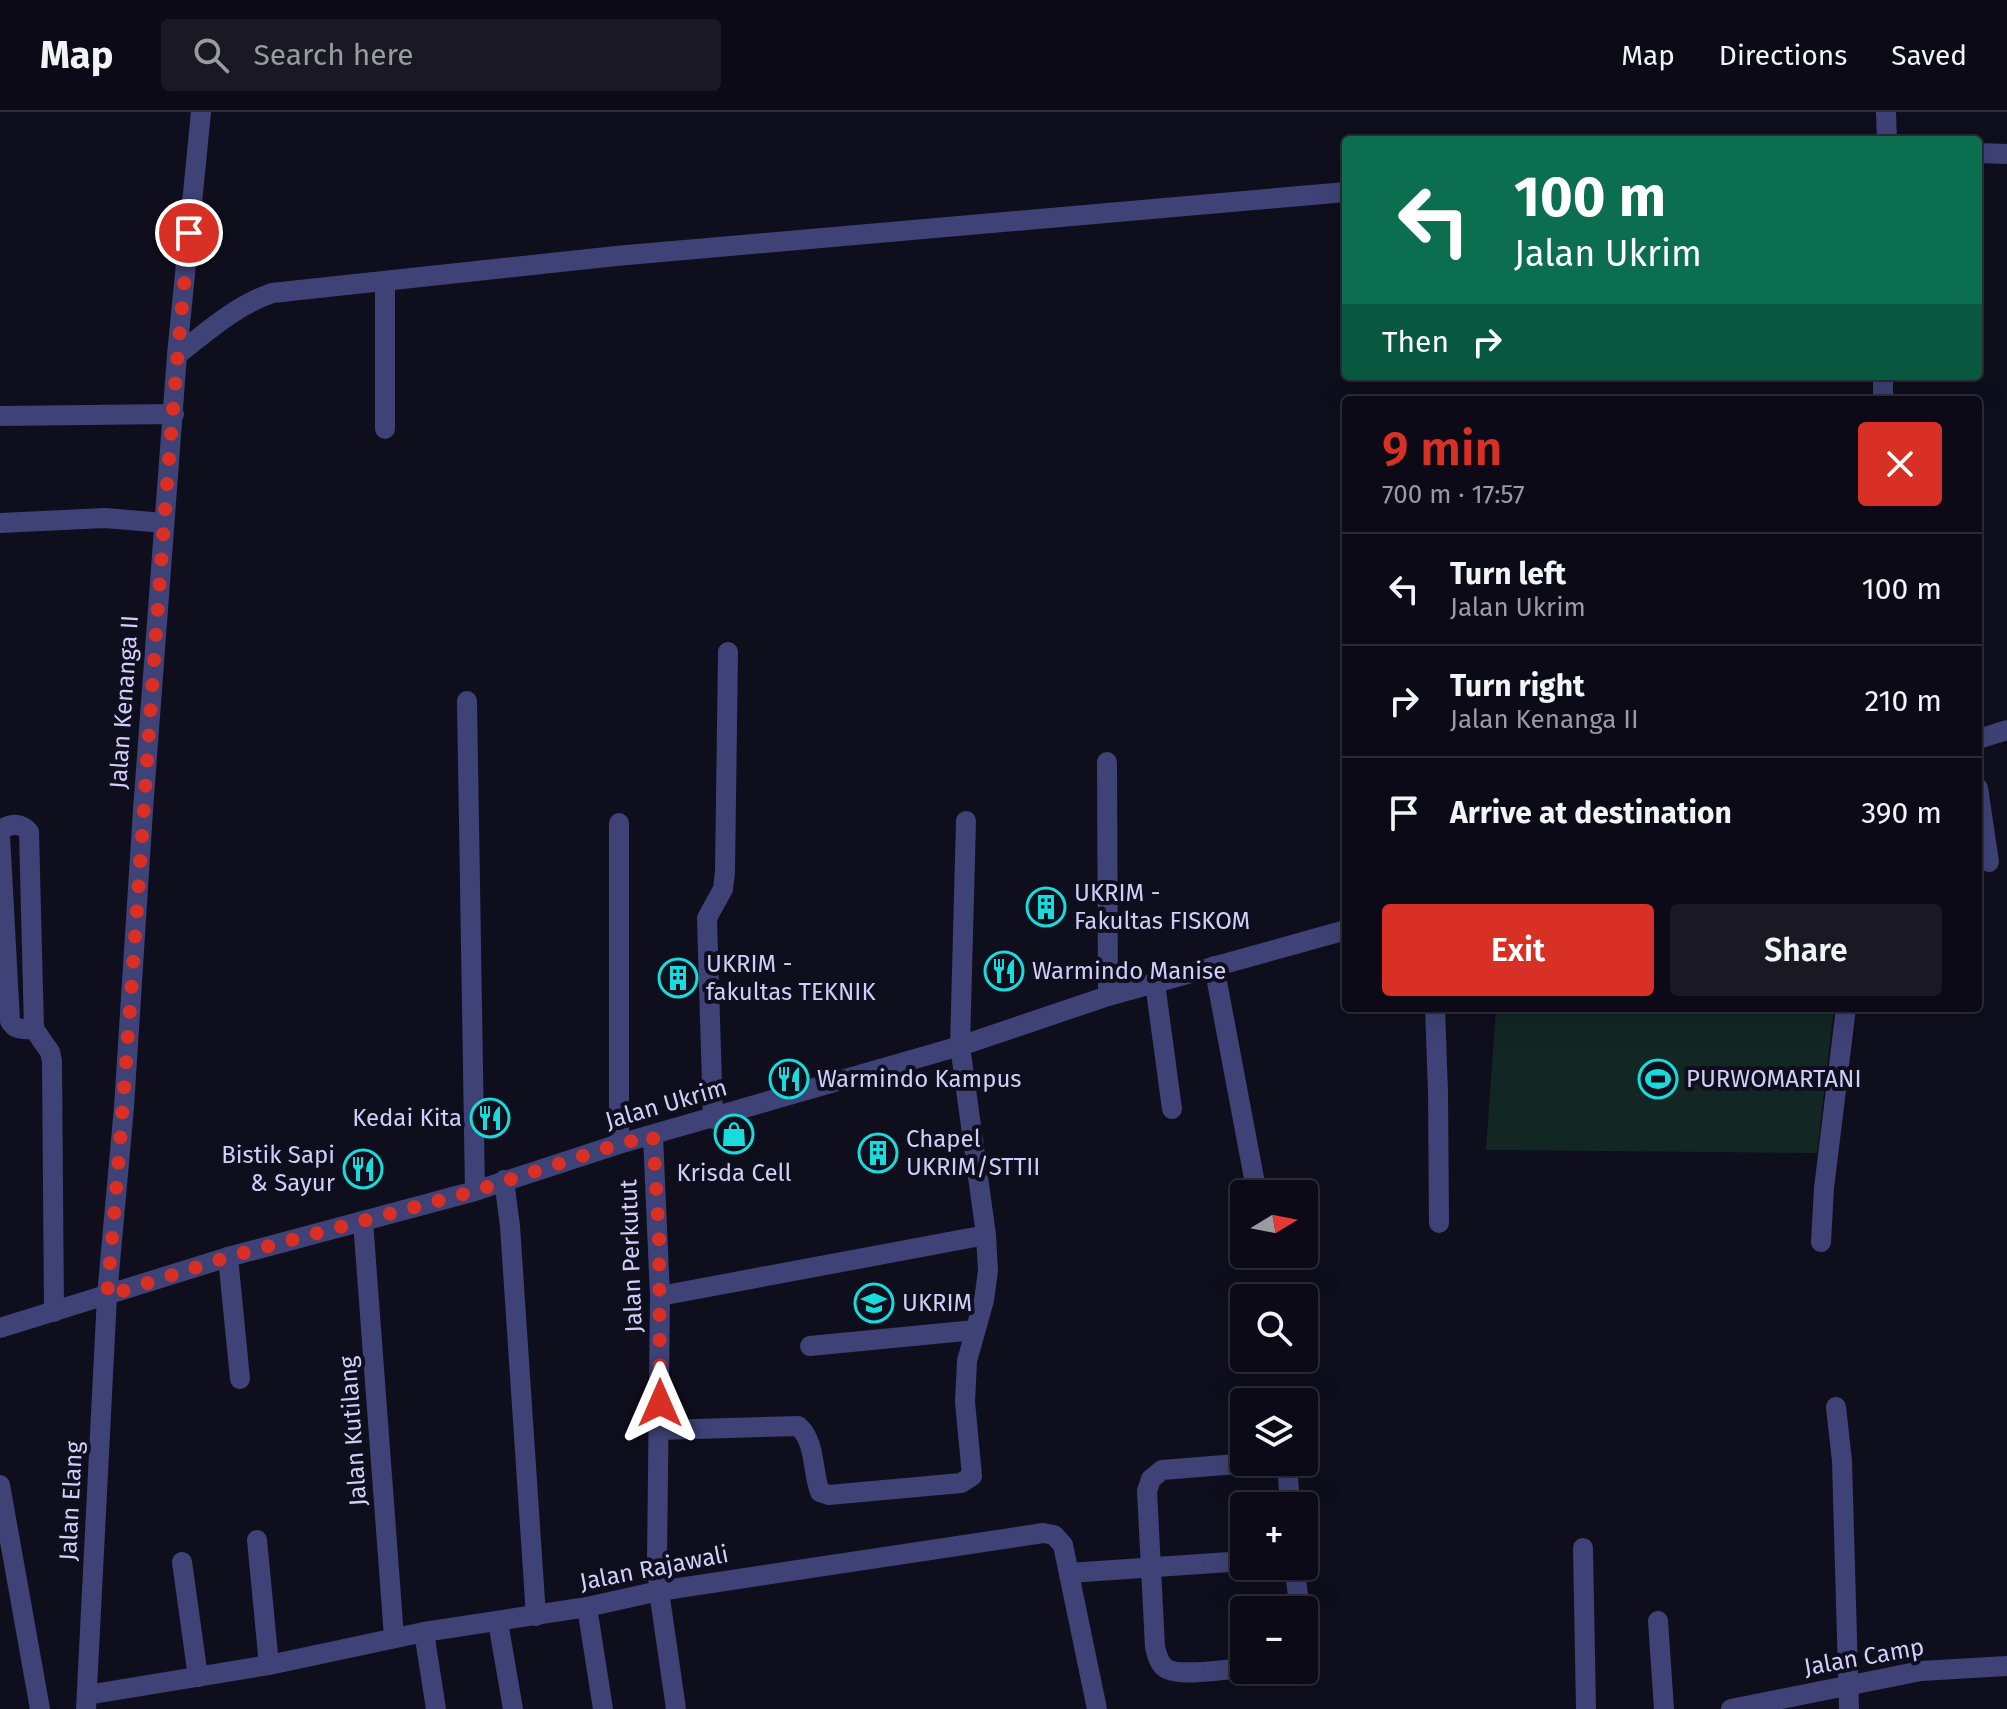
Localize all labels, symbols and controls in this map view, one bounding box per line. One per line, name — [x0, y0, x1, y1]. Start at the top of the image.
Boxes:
search box — [161, 19, 721, 91]
text: Map — [40, 32, 113, 78]
icon: search — [189, 33, 233, 77]
text: Search here — [253, 37, 414, 73]
text: Map — [1621, 39, 1675, 72]
text: Directions — [1719, 39, 1847, 72]
text: Saved — [1891, 39, 1967, 72]
text: 100 m — [1514, 164, 1666, 231]
icon: left — [1382, 168, 1486, 272]
pin — [155, 199, 223, 267]
icon: arrive — [167, 211, 211, 255]
text: Jalan Ukrim — [1514, 232, 1702, 276]
icon: right — [1465, 320, 1509, 364]
text: Then — [1382, 324, 1449, 360]
text: 9 min — [1382, 420, 1502, 478]
button: close — [1858, 422, 1942, 506]
text: 700 m · 17:57 — [1382, 479, 1525, 510]
text: Turn left — [1450, 556, 1566, 592]
icon: left — [1382, 567, 1426, 611]
text: 100 m — [1862, 571, 1942, 607]
text: Jalan Ukrim — [1450, 592, 1586, 623]
street label: Jalan Kenanga II — [104, 614, 144, 790]
text: Turn right — [1450, 668, 1585, 704]
icon: right — [1382, 679, 1426, 723]
text: 210 m — [1865, 683, 1942, 719]
text: Jalan Kenanga II — [1450, 704, 1639, 735]
icon: arrive — [1382, 791, 1426, 835]
text: Arrive at destination — [1450, 795, 1732, 831]
text: 390 m — [1861, 795, 1942, 831]
place label: UKRIM - Fakultas FISKOM — [1074, 879, 1250, 935]
building icon: UKRIM - Fakultas FISKOM — [1025, 886, 1067, 928]
button: Exit — [1382, 904, 1654, 996]
button: Share — [1670, 904, 1942, 996]
place label: UKRIM - fakultas TEKNIK — [706, 950, 876, 1006]
restaurant icon: Warmindo Manise — [983, 950, 1025, 992]
building icon: UKRIM - fakultas TEKNIK — [657, 957, 699, 999]
place label: Warmindo Manise — [1032, 957, 1226, 985]
restaurant icon: Warmindo Kampus — [768, 1058, 810, 1100]
sports icon: PURWOMARTANI — [1637, 1058, 1679, 1100]
place label: Warmindo Kampus — [817, 1065, 1022, 1093]
place label: PURWOMARTANI — [1686, 1065, 1862, 1093]
street label: Jalan Ukrim — [602, 1073, 730, 1135]
restaurant icon: Kedai Kita — [469, 1097, 511, 1139]
place label: Kedai Kita — [352, 1104, 462, 1132]
shop icon: Krisda Cell — [713, 1113, 755, 1155]
place label: Chapel UKRIM/STTII — [906, 1125, 1040, 1181]
building icon: Chapel UKRIM/STTII — [857, 1132, 899, 1174]
place label: Bistik Sapi & Sayur — [221, 1141, 336, 1197]
restaurant icon: Bistik Sapi & Sayur — [342, 1148, 384, 1190]
place label: Krisda Cell — [676, 1159, 792, 1187]
street label: Jalan Perkutut — [614, 1178, 648, 1333]
north arrow — [1230, 1180, 1318, 1268]
map controls — [1230, 1180, 1318, 1684]
school or university icon: UKRIM — [853, 1282, 895, 1324]
button: search — [1230, 1284, 1318, 1372]
place label: UKRIM — [902, 1289, 972, 1317]
street label: Jalan Kutilang — [334, 1355, 372, 1507]
position arrow — [618, 1361, 702, 1445]
button: layers — [1230, 1388, 1318, 1476]
street label: Jalan Elang — [54, 1440, 88, 1562]
button: + — [1230, 1492, 1318, 1580]
street label: Jalan Rajawali — [577, 1540, 731, 1596]
button: − — [1230, 1596, 1318, 1684]
street label: Jalan Camp — [1802, 1633, 1926, 1681]

